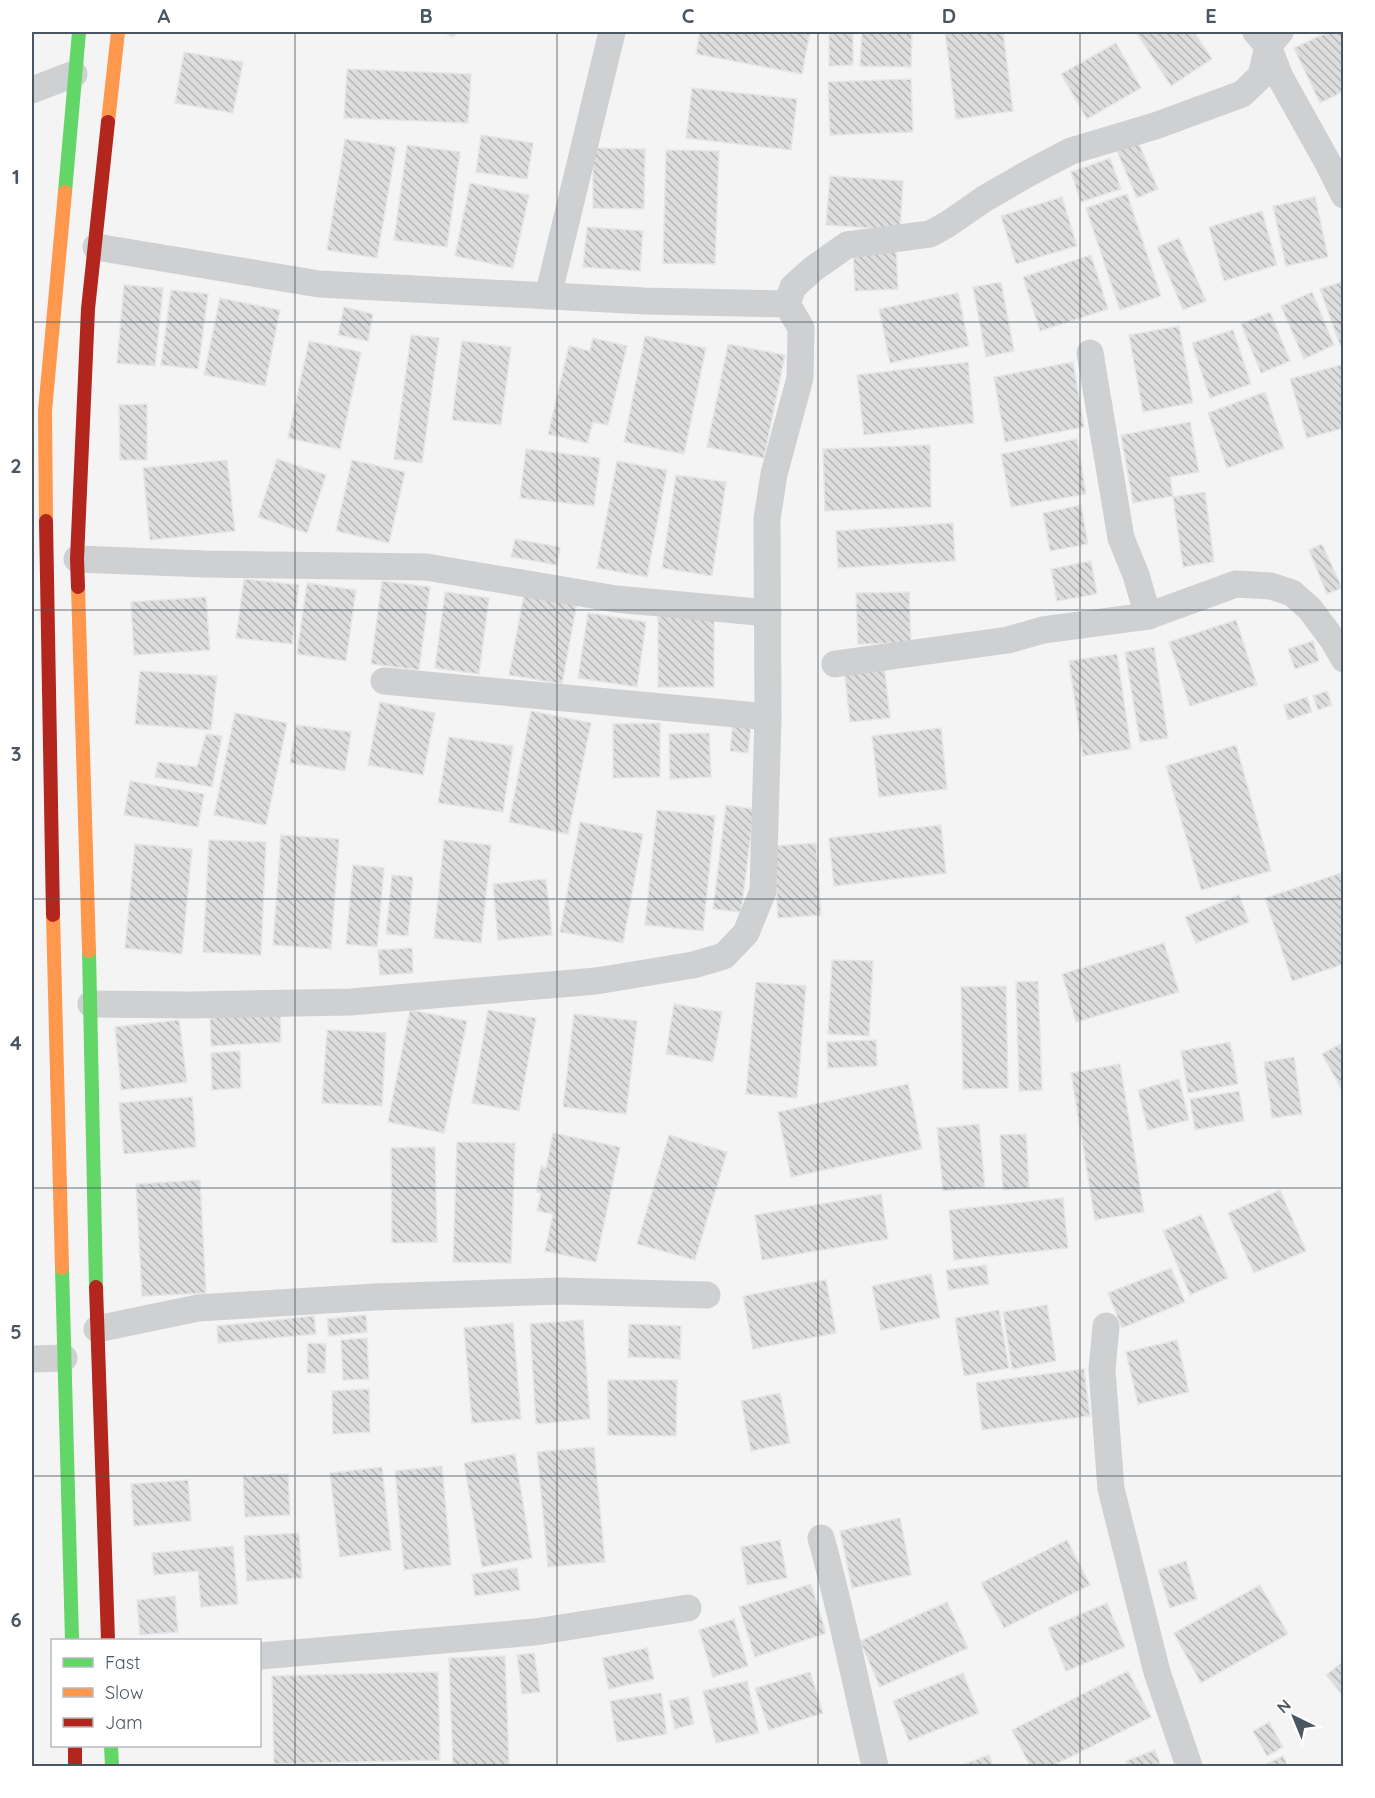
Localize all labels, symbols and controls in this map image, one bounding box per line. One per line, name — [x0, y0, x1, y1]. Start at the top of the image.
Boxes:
text: A — [158, 3, 171, 28]
text: B — [419, 3, 433, 28]
text: C — [682, 3, 695, 28]
text: D — [942, 3, 956, 28]
text: E — [1205, 3, 1217, 28]
text: 1 — [12, 164, 20, 189]
text: 2 — [10, 453, 22, 478]
text: 3 — [11, 741, 21, 766]
text: 4 — [10, 1030, 22, 1055]
text: 5 — [10, 1319, 22, 1344]
text: 6 — [10, 1607, 22, 1632]
legend — [51, 1639, 261, 1747]
text: Fast — [105, 1651, 140, 1674]
text: Slow — [105, 1681, 143, 1704]
north arrow — [1264, 1687, 1324, 1747]
text: N — [1273, 1695, 1295, 1717]
text: Jam — [105, 1711, 143, 1734]

